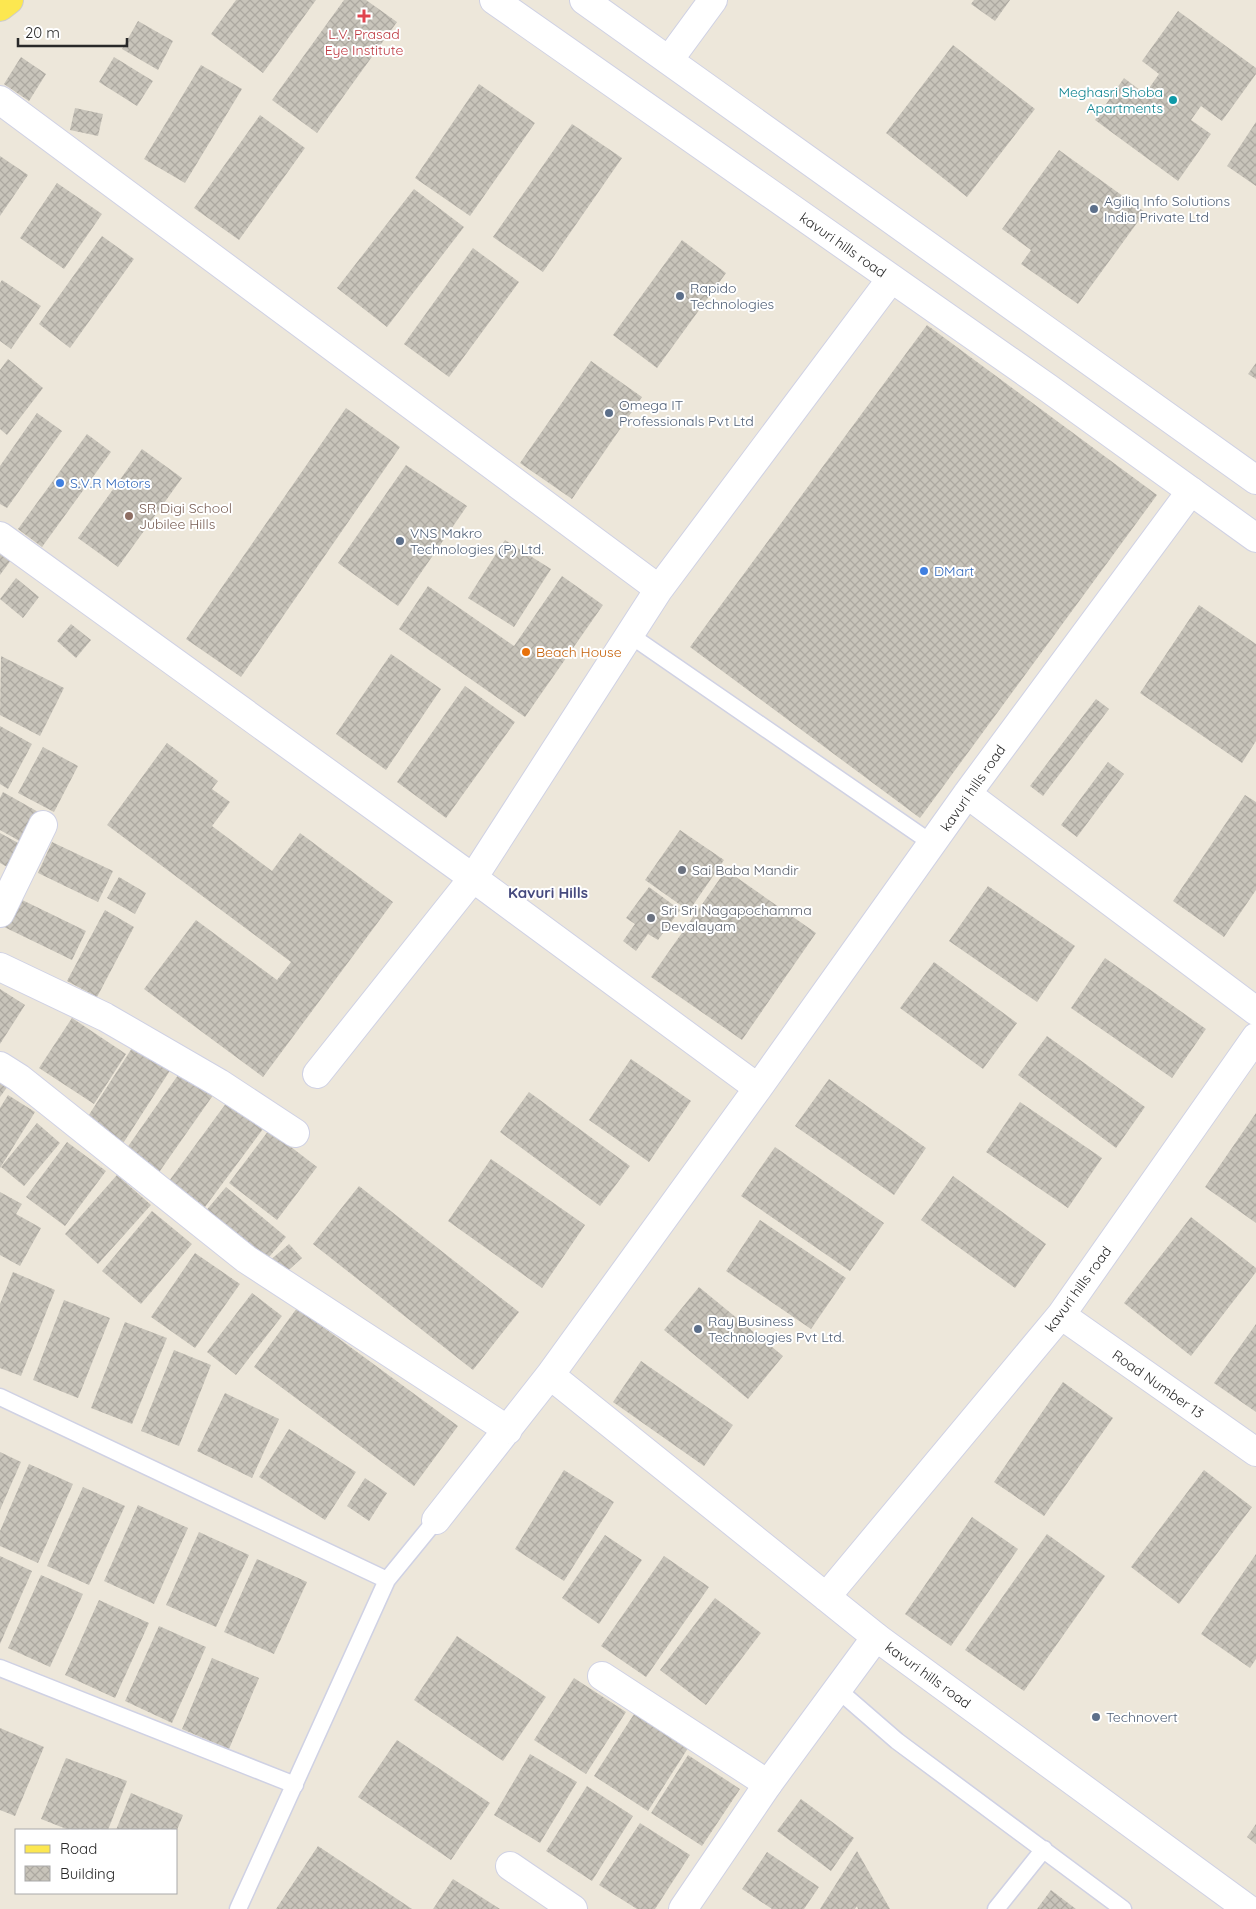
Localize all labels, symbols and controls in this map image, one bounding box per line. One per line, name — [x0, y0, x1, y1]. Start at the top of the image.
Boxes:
marker: L.V. Prasad Eye Institute — [357, 9, 371, 23]
scale bar — [18, 15, 126, 47]
text: 20 m — [25, 23, 60, 42]
place label: L.V. Prasad Eye Institute — [325, 25, 403, 59]
place label: Meghasri Shoba Apartments — [1058, 83, 1163, 117]
marker: Meghasri Shoba Apartments — [1167, 94, 1179, 106]
place label: Agiliq Info Solutions India Private Ltd — [1104, 192, 1230, 226]
marker: Agiliq Info Solutions India Private Ltd — [1088, 203, 1100, 215]
street label: kavuri hills road — [796, 208, 890, 282]
place label: Rapido Technologies — [690, 279, 774, 313]
marker: Rapido Technologies — [674, 290, 686, 302]
place label: Omega IT Professionals Pvt Ltd — [619, 396, 754, 430]
marker: Omega IT Professionals Pvt Ltd — [603, 407, 615, 419]
place label: S.V.R Motors — [70, 474, 151, 492]
marker: S.V.R Motors — [54, 477, 66, 489]
place label: SR Digi School Jubilee Hills — [139, 499, 232, 533]
marker: SR Digi School Jubilee Hills — [123, 510, 135, 522]
place label: VNS Makro Technologies (P) Ltd. — [410, 524, 544, 558]
marker: VNS Makro Technologies (P) Ltd. — [394, 535, 406, 547]
place label: DMart — [934, 562, 975, 580]
marker: DMart — [918, 565, 930, 577]
place label: Beach House — [536, 643, 622, 661]
marker: Beach House — [520, 646, 532, 658]
street label: kavuri hills road — [936, 741, 1010, 835]
place label: Sai Baba Mandir — [692, 861, 799, 879]
marker: Sai Baba Mandir — [676, 864, 688, 876]
district label: Kavuri Hills — [508, 883, 588, 902]
place label: Sri Sri Nagapochamma Devalayam — [661, 901, 812, 935]
marker: Sri Sri Nagapochamma Devalayam — [645, 912, 657, 924]
street label: kavuri hills road — [1041, 1243, 1115, 1335]
place label: Ray Business Technologies Pvt Ltd. — [708, 1312, 844, 1346]
marker: Ray Business Technologies Pvt Ltd. — [692, 1323, 704, 1335]
street label: Road Number 13 — [1109, 1346, 1207, 1422]
street label: kavuri hills road — [882, 1638, 974, 1712]
place label: Technovert — [1106, 1708, 1178, 1726]
marker: Technovert — [1090, 1711, 1102, 1723]
legend — [15, 1829, 178, 1894]
text: Road — [60, 1839, 97, 1858]
text: Building — [60, 1864, 115, 1883]

